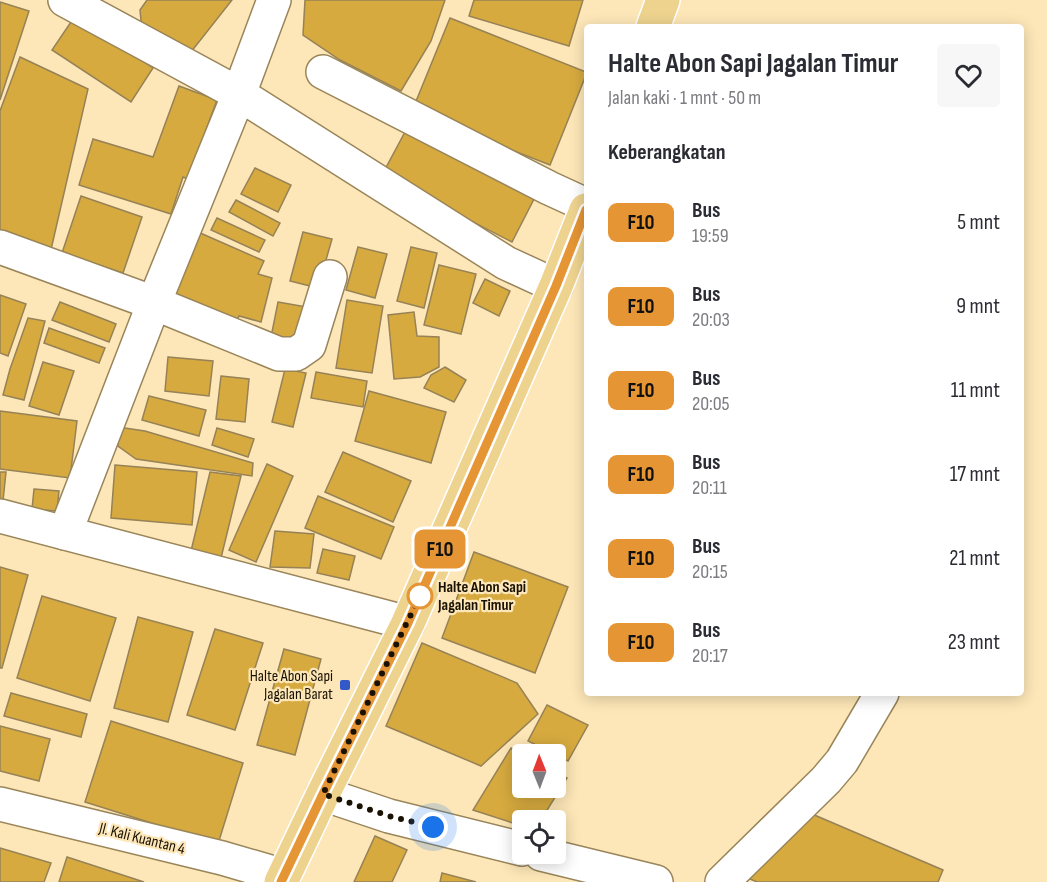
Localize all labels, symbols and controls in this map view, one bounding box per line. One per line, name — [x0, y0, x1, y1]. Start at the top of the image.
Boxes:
button: heart — [937, 44, 1000, 107]
text: Halte Abon Sapi Jagalan Timur — [608, 47, 898, 80]
text: Jalan kaki · 1 mnt · 50 m — [608, 86, 761, 110]
text: Keberangkatan — [608, 139, 726, 166]
text: Bus — [692, 197, 721, 224]
text: 5 mnt — [957, 209, 1000, 236]
text: F10 — [627, 210, 655, 235]
text: 19:59 — [692, 224, 729, 248]
text: Bus — [692, 281, 721, 308]
text: 9 mnt — [956, 293, 1000, 320]
text: F10 — [627, 294, 655, 319]
text: 20:03 — [692, 308, 730, 332]
text: Bus — [692, 365, 721, 392]
text: 11 mnt — [951, 377, 1000, 404]
text: F10 — [627, 378, 655, 403]
text: 20:05 — [692, 392, 730, 416]
text: Bus — [692, 449, 721, 476]
text: 17 mnt — [950, 461, 1000, 488]
text: F10 — [627, 462, 655, 487]
text: 20:11 — [692, 476, 727, 500]
line badge: F10 — [406, 530, 474, 568]
text: Bus — [692, 533, 721, 560]
text: F10 — [426, 537, 454, 562]
text: 21 mnt — [949, 545, 1000, 572]
text: F10 — [627, 546, 655, 571]
text: 20:15 — [692, 560, 728, 584]
place label: Halte Abon Sapi Jagalan Timur — [437, 578, 526, 615]
marker: Halte Abon Sapi Jagalan Timur — [407, 583, 433, 609]
text: Bus — [692, 617, 721, 644]
text: 23 mnt — [948, 629, 1000, 656]
text: F10 — [627, 630, 655, 655]
text: 20:17 — [692, 644, 728, 668]
place label: Halte Abon Sapi Jagalan Barat — [250, 667, 333, 704]
marker: Halte Abon Sapi Jagalan Barat — [338, 678, 352, 692]
north arrow — [512, 744, 566, 798]
map controls — [512, 744, 566, 864]
button: locate — [512, 810, 566, 864]
your location — [418, 812, 448, 842]
street label: Jl. Kali Kuantan 4 — [96, 819, 187, 859]

